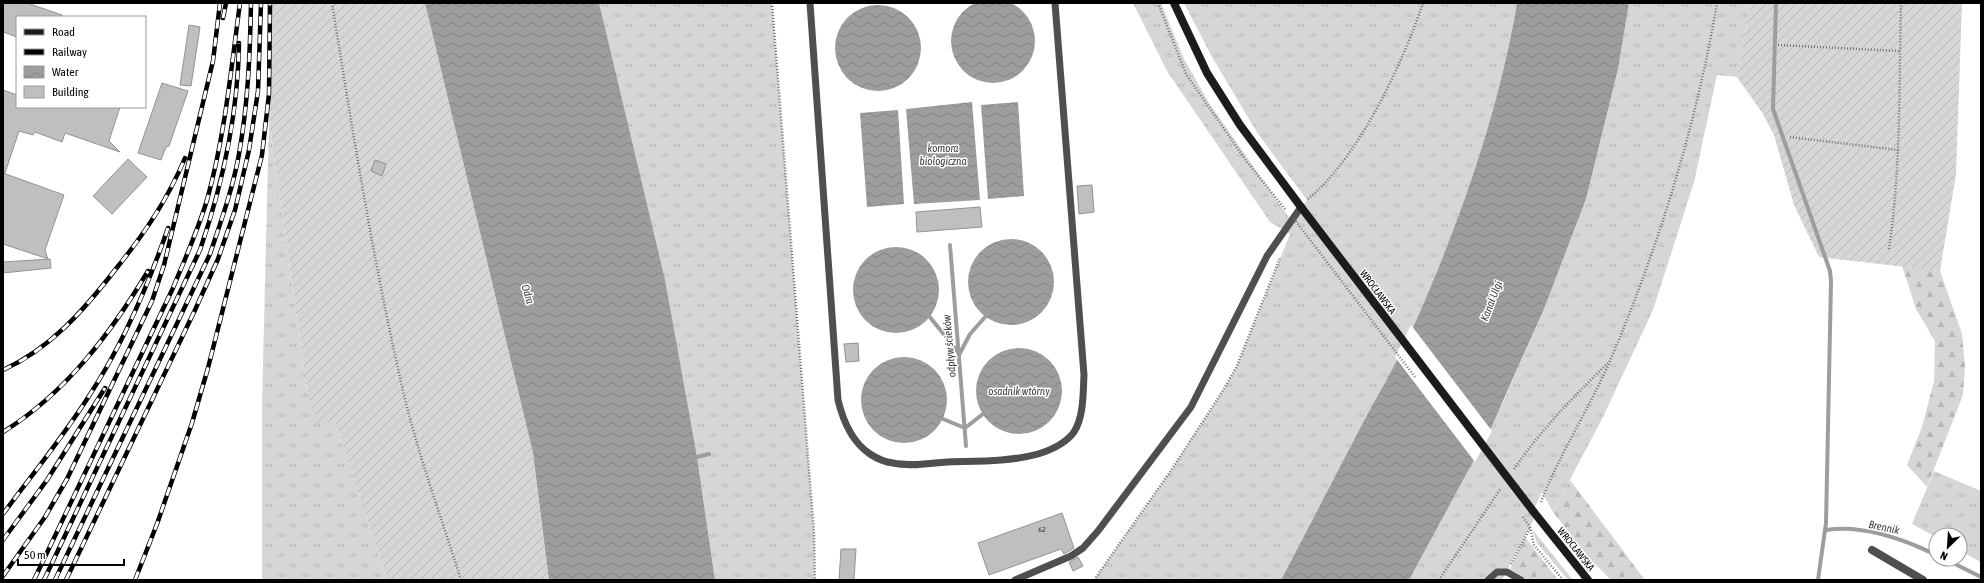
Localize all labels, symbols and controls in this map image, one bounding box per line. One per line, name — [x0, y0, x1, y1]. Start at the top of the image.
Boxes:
legend — [16, 16, 146, 108]
text: Road — [52, 25, 75, 39]
text: Railway — [52, 45, 87, 59]
text: Water — [52, 65, 79, 79]
text: Building — [52, 85, 90, 99]
water label: komora biologiczna — [919, 142, 967, 167]
street label: WROCŁAWSKA — [1358, 268, 1398, 316]
water label: Kanał Ulgi — [1478, 279, 1504, 323]
water label: Odra — [519, 283, 537, 305]
water label: odpływ ścieków — [940, 314, 958, 378]
water label: osadnik wtórny — [988, 385, 1050, 397]
water label: Brennik — [1868, 518, 1901, 536]
house number: 62 — [1038, 525, 1046, 534]
street label: WROCŁAWSKA — [1555, 525, 1597, 573]
north arrow — [1928, 527, 1968, 567]
scale bar — [18, 541, 124, 567]
text: 50 m — [24, 548, 46, 562]
text: N — [1938, 549, 1949, 563]

